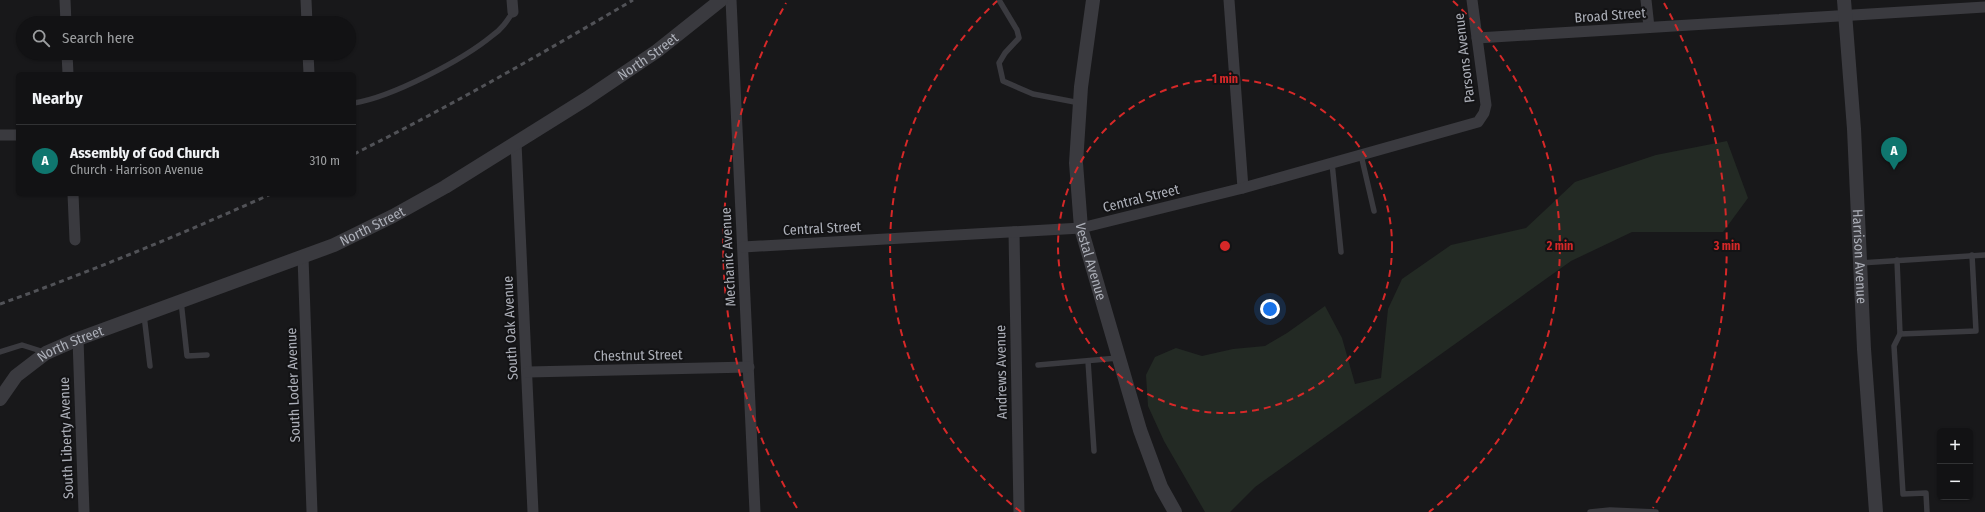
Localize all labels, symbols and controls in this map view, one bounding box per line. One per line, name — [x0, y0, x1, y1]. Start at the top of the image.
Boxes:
street label: Broad Street — [1574, 4, 1647, 26]
street label: Parsons Avenue — [1451, 12, 1478, 104]
search box — [16, 16, 356, 60]
icon: search — [30, 27, 52, 49]
text: Search here — [62, 29, 134, 47]
street label: North Street — [614, 29, 682, 84]
text: 1 min — [1212, 72, 1238, 86]
text: Nearby — [32, 88, 83, 109]
pin: A — [1881, 137, 1907, 170]
text: Assembly of God Church — [70, 144, 220, 162]
text: A — [41, 153, 49, 168]
text: 310 m — [310, 153, 340, 168]
text: Church · Harrison Avenue — [70, 162, 204, 177]
street label: Central Street — [1101, 181, 1182, 216]
street label: North Street — [337, 203, 408, 250]
street label: Mechanic Avenue — [717, 207, 740, 307]
street label: Harrison Avenue — [1849, 209, 1870, 304]
street label: Central Street — [782, 218, 862, 239]
street label: Vestal Avenue — [1072, 222, 1110, 302]
centre of rings — [1218, 239, 1232, 253]
text: 2 min — [1546, 239, 1573, 253]
text: 3 min — [1713, 239, 1740, 253]
street label: South Oak Avenue — [499, 275, 522, 380]
your location — [1260, 299, 1280, 319]
street label: North Street — [34, 322, 106, 366]
street label: Andrews Avenue — [992, 325, 1011, 419]
street label: South Loder Avenue — [283, 327, 304, 443]
street label: Chestnut Street — [593, 346, 683, 365]
street label: South Liberty Avenue — [56, 377, 77, 499]
map controls — [1937, 428, 1973, 500]
button: + — [1937, 428, 1973, 464]
button: − — [1937, 464, 1973, 500]

